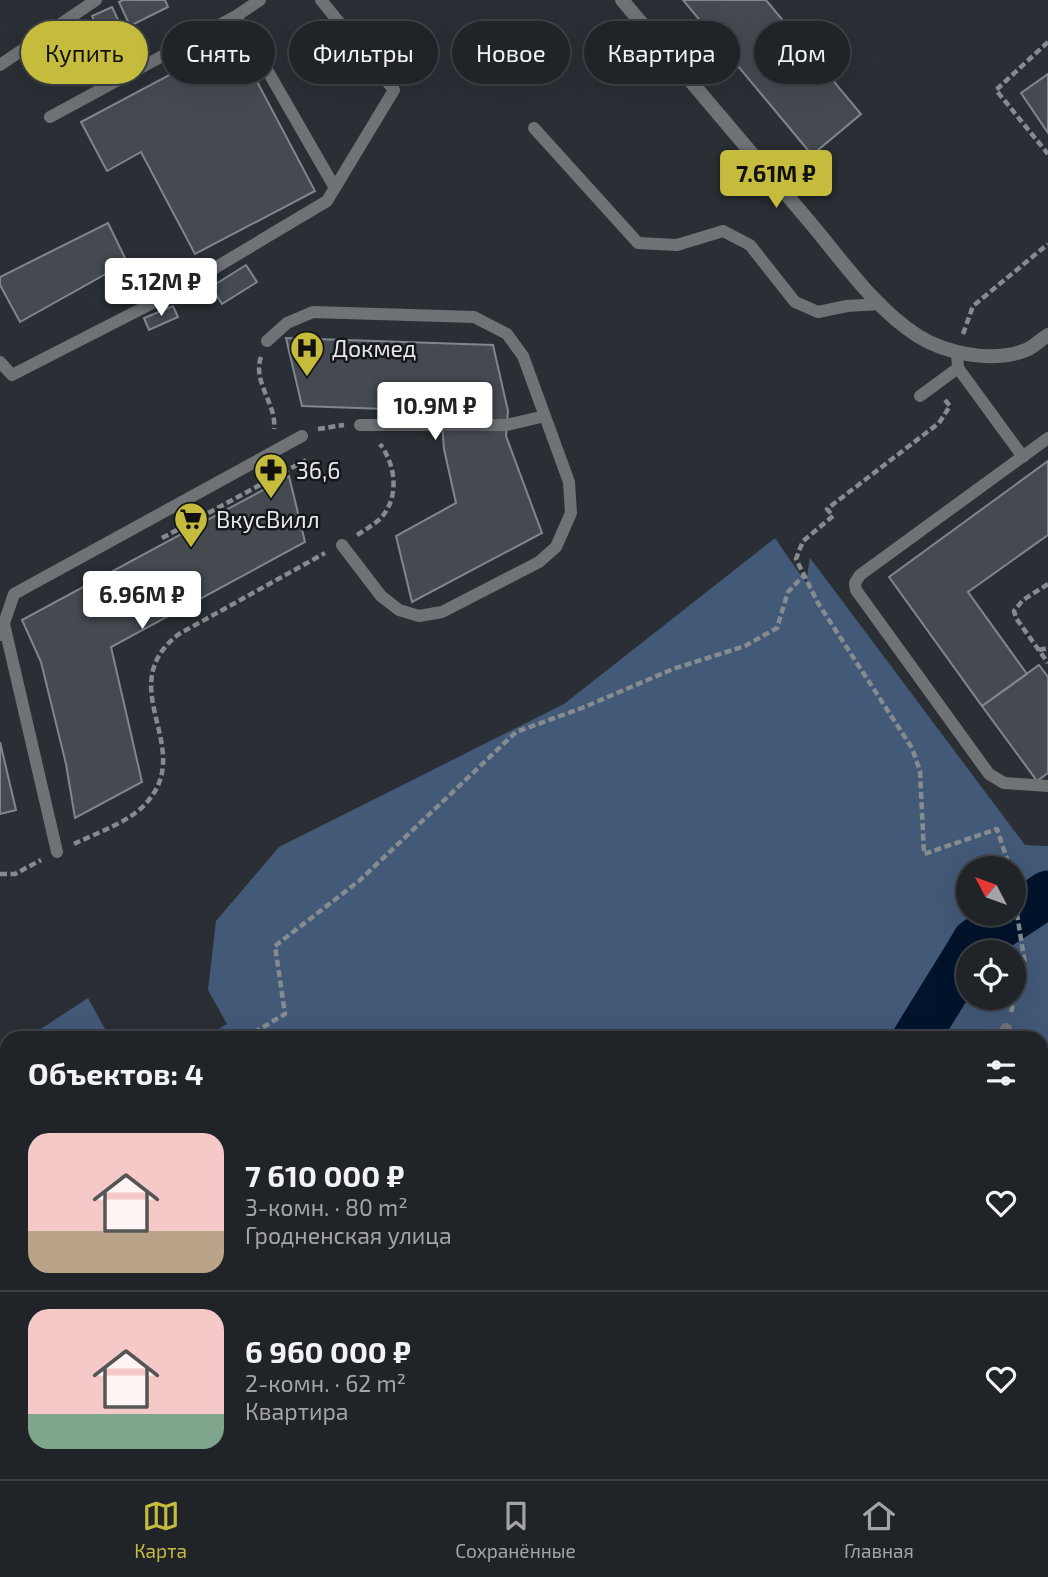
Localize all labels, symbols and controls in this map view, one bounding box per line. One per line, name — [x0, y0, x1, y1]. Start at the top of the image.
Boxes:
chip: Купить — [21, 21, 148, 84]
chip: Снять — [162, 21, 275, 84]
chip: Фильтры — [289, 21, 438, 84]
chip: Новое — [452, 21, 570, 84]
chip: Квартира — [584, 21, 740, 84]
chip: Дом — [754, 21, 850, 84]
pin: 7.61M ₽ — [711, 150, 841, 210]
text: 7.61M ₽ — [736, 159, 816, 187]
pin: 5.12M ₽ — [96, 258, 226, 318]
text: 5.12M ₽ — [121, 267, 201, 295]
hospital icon: Докмед — [288, 329, 326, 378]
place label: Докмед — [332, 334, 416, 362]
pin: 10.9M ₽ — [370, 382, 500, 442]
text: 10.9M ₽ — [393, 391, 477, 419]
pharmacy icon: 36,6 — [252, 451, 290, 500]
place label: 36,6 — [296, 456, 340, 484]
supermarket icon: ВкусВилл — [172, 500, 210, 549]
place label: ВкусВилл — [216, 505, 320, 534]
pin: 6.96M ₽ — [77, 572, 207, 631]
text: 6.96M ₽ — [99, 580, 185, 608]
north arrow — [956, 856, 1026, 926]
map controls — [956, 856, 1026, 1010]
button: locate — [956, 940, 1026, 1010]
icon: filters — [982, 1054, 1020, 1092]
text: Объектов: 4 — [28, 1055, 204, 1091]
text: 7 610 000 ₽ — [245, 1157, 404, 1193]
icon: home — [84, 1161, 168, 1245]
icon: heart — [982, 1184, 1020, 1222]
text: 3-комн. · 80 m² — [245, 1193, 408, 1221]
text: Гродненская улица — [245, 1221, 452, 1249]
text: 6 960 000 ₽ — [245, 1333, 411, 1369]
icon: home — [84, 1337, 168, 1421]
icon: heart — [982, 1360, 1020, 1398]
text: 2-комн. · 62 m² — [245, 1369, 406, 1397]
text: Квартира — [245, 1397, 349, 1425]
tab: Карта — [134, 1497, 187, 1562]
tab: Сохранённые — [455, 1497, 576, 1562]
tab: Главная — [844, 1497, 914, 1562]

